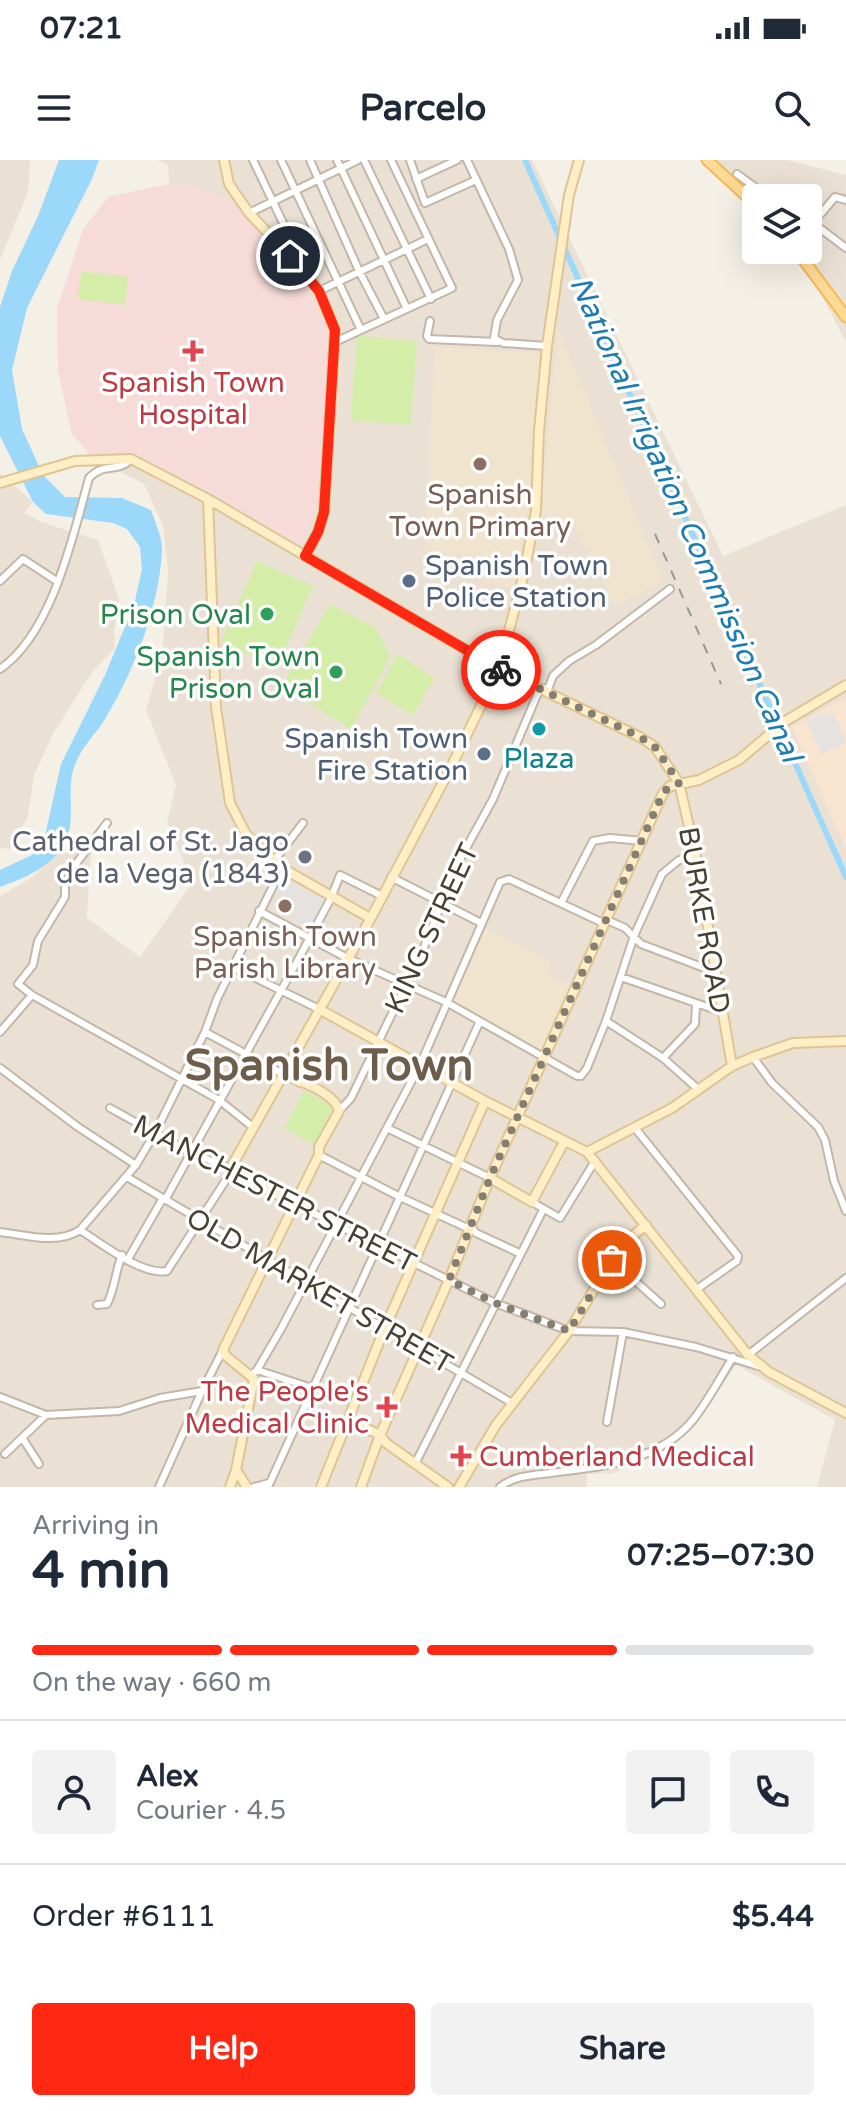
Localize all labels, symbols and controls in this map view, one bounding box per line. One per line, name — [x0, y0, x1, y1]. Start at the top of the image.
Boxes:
text: 07:21 — [40, 10, 123, 47]
icon: menu — [32, 86, 76, 130]
icon: search — [770, 86, 814, 130]
text: Parcelo — [359, 87, 487, 130]
map controls — [742, 184, 822, 264]
button: layers — [742, 184, 822, 264]
pin — [256, 222, 324, 290]
icon: home — [268, 234, 312, 278]
water label: National Irrigation Commission Canal — [561, 271, 811, 771]
marker: Spanish Town Hospital — [182, 340, 204, 362]
place label: Spanish Town Hospital — [101, 366, 285, 432]
marker: Spanish Town Primary — [471, 455, 489, 473]
place label: Spanish Town Primary — [389, 478, 571, 544]
place label: Spanish Town Police Station — [425, 549, 609, 615]
marker: Spanish Town Police Station — [400, 572, 418, 590]
place label: Prison Oval — [100, 598, 251, 632]
marker: Prison Oval — [258, 605, 276, 623]
courier — [461, 630, 541, 710]
place label: Spanish Town Prison Oval — [136, 640, 320, 706]
icon: bike — [479, 648, 523, 692]
marker: Spanish Town Prison Oval — [327, 663, 345, 681]
marker: Plaza — [530, 720, 548, 738]
place label: Spanish Town Fire Station — [284, 722, 468, 788]
place label: Plaza — [503, 742, 575, 776]
marker: Spanish Town Fire Station — [475, 745, 493, 763]
street label: BURKE ROAD — [671, 824, 737, 1016]
place label: Cathedral of St. Jago de la Vega (1843) — [12, 825, 289, 891]
street label: KING STREET — [378, 838, 486, 1019]
marker: Cathedral of St. Jago de la Vega (1843) — [296, 848, 314, 866]
marker: Spanish Town Parish Library — [276, 897, 294, 915]
place label: Spanish Town Parish Library — [193, 920, 377, 986]
district label: Spanish Town — [185, 1040, 473, 1093]
street label: MANCHESTER STREET — [127, 1108, 422, 1280]
street label: OLD MARKET STREET — [180, 1201, 459, 1381]
pin — [578, 1226, 646, 1294]
icon: bag — [590, 1238, 634, 1282]
place label: The People's Medical Clinic — [185, 1375, 369, 1441]
marker: The People's Medical Clinic — [376, 1396, 398, 1418]
place label: Cumberland Medical — [479, 1440, 755, 1474]
marker: Cumberland Medical — [450, 1445, 472, 1467]
text: Arriving in — [32, 1510, 159, 1541]
text: 07:25–07:30 — [627, 1537, 814, 1574]
text: 4 min — [32, 1539, 171, 1602]
text: On the way · 660 m — [32, 1667, 271, 1698]
button: person — [32, 1750, 116, 1834]
button: chat — [626, 1750, 710, 1834]
button: phone — [730, 1750, 814, 1834]
text: Alex — [136, 1758, 199, 1795]
text: Courier · 4.5 — [136, 1795, 286, 1826]
text: Order #6111 — [32, 1898, 216, 1935]
text: $5.44 — [732, 1898, 814, 1935]
button: Help — [32, 2003, 415, 2095]
button: Share — [431, 2003, 814, 2095]

